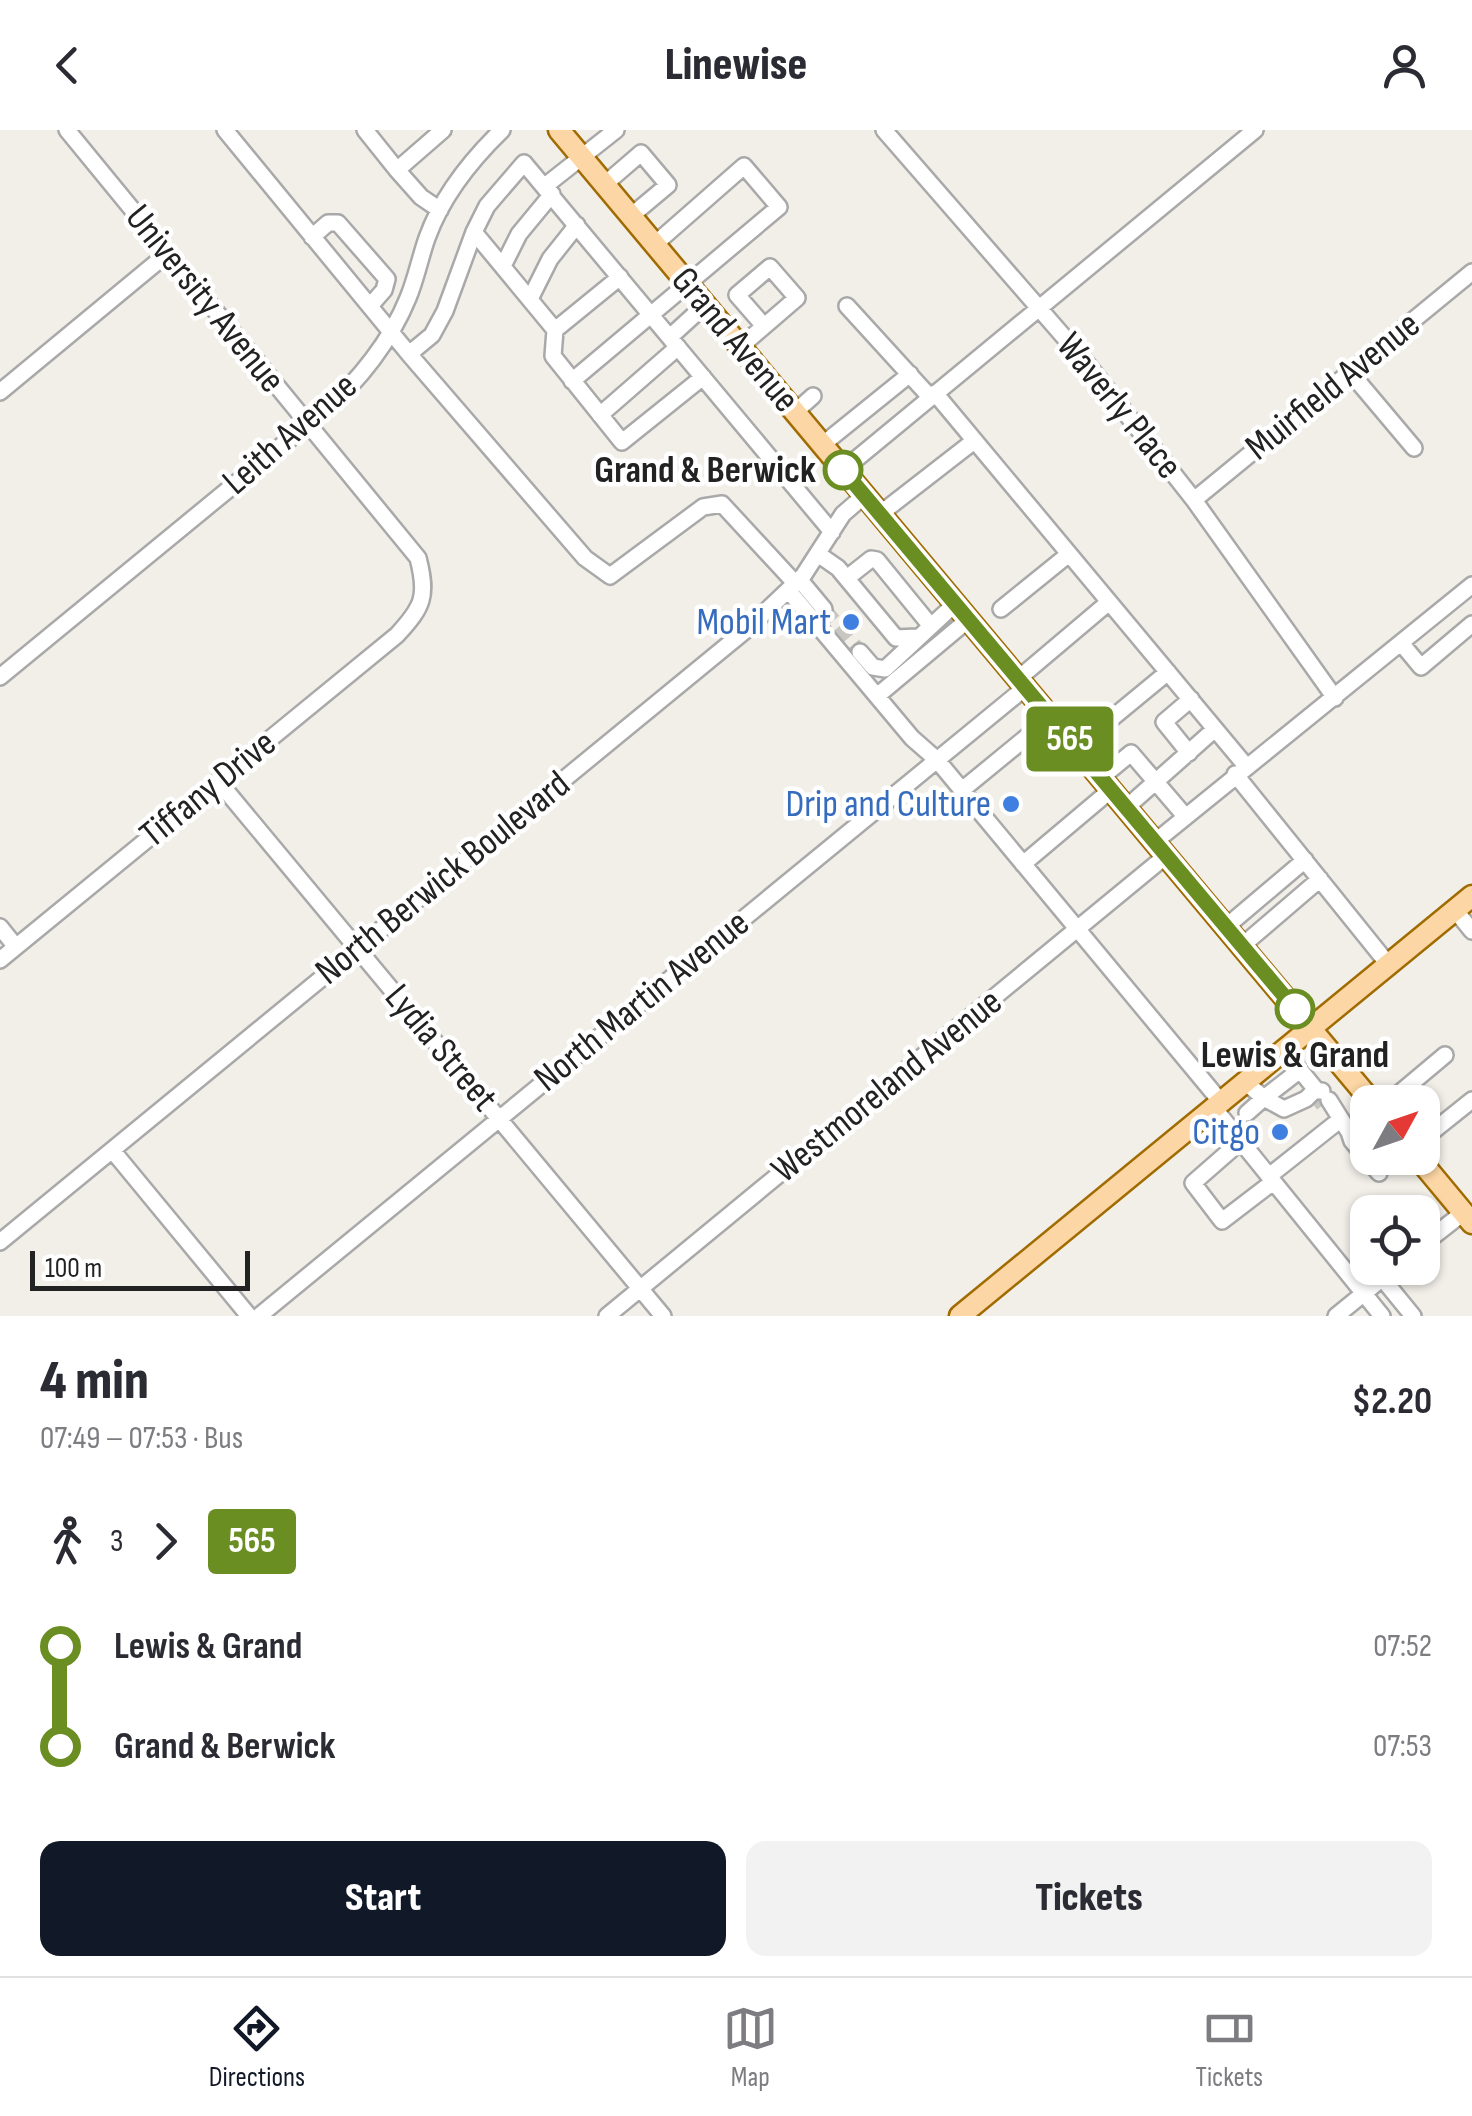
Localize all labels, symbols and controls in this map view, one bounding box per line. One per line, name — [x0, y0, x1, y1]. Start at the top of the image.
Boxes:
icon: back — [40, 38, 95, 93]
text: Linewise — [665, 38, 807, 93]
icon: person — [1377, 38, 1432, 93]
street label: University Avenue — [116, 196, 294, 402]
street label: Grand Avenue — [662, 258, 808, 422]
street label: Muirfield Avenue — [1237, 302, 1429, 470]
street label: Waverly Place — [1047, 324, 1191, 488]
street label: Leith Avenue — [214, 364, 366, 504]
place label: Grand & Berwick — [594, 448, 816, 493]
marker: Grand & Berwick — [824, 451, 862, 489]
place label: Mobil Mart — [697, 600, 831, 645]
marker: Mobil Mart — [840, 611, 862, 633]
line badge: 565 — [1012, 706, 1128, 772]
text: 565 — [1046, 718, 1094, 761]
street label: Tiffany Drive — [131, 721, 285, 857]
street label: North Berwick Boulevard — [307, 762, 579, 994]
place label: Drip and Culture — [785, 782, 991, 827]
marker: Drip and Culture — [1000, 793, 1022, 815]
street label: North Martin Avenue — [526, 901, 758, 1101]
street label: Lydia Street — [375, 976, 507, 1120]
street label: Westmoreland Avenue — [763, 979, 1011, 1193]
marker: Lewis & Grand — [1276, 990, 1314, 1028]
place label: Lewis & Grand — [1201, 1033, 1389, 1078]
north arrow — [1350, 1085, 1440, 1175]
map controls — [1350, 1085, 1440, 1285]
place label: Citgo — [1192, 1110, 1260, 1155]
marker: Citgo — [1269, 1121, 1291, 1143]
button: locate — [1350, 1195, 1440, 1285]
scale bar — [30, 1246, 250, 1290]
text: 100 m — [45, 1252, 102, 1285]
text: 4 min — [40, 1348, 149, 1415]
text: $2.20 — [1352, 1379, 1432, 1424]
text: 07:49 – 07:53 · Bus — [40, 1419, 243, 1458]
icon: walk — [40, 1514, 95, 1569]
icon: forward — [138, 1514, 193, 1569]
text: 565 — [228, 1520, 276, 1563]
text: 3 — [110, 1522, 123, 1561]
text: Lewis & Grand — [114, 1624, 302, 1669]
text: 07:52 — [1373, 1627, 1432, 1666]
text: Grand & Berwick — [114, 1724, 336, 1769]
text: 07:53 — [1373, 1727, 1432, 1766]
button: Start — [40, 1841, 726, 1956]
button: Tickets — [746, 1841, 1432, 1956]
tab: Directions — [209, 2001, 305, 2094]
tab: Map — [723, 2001, 778, 2094]
tab: Tickets — [1196, 2001, 1263, 2094]

